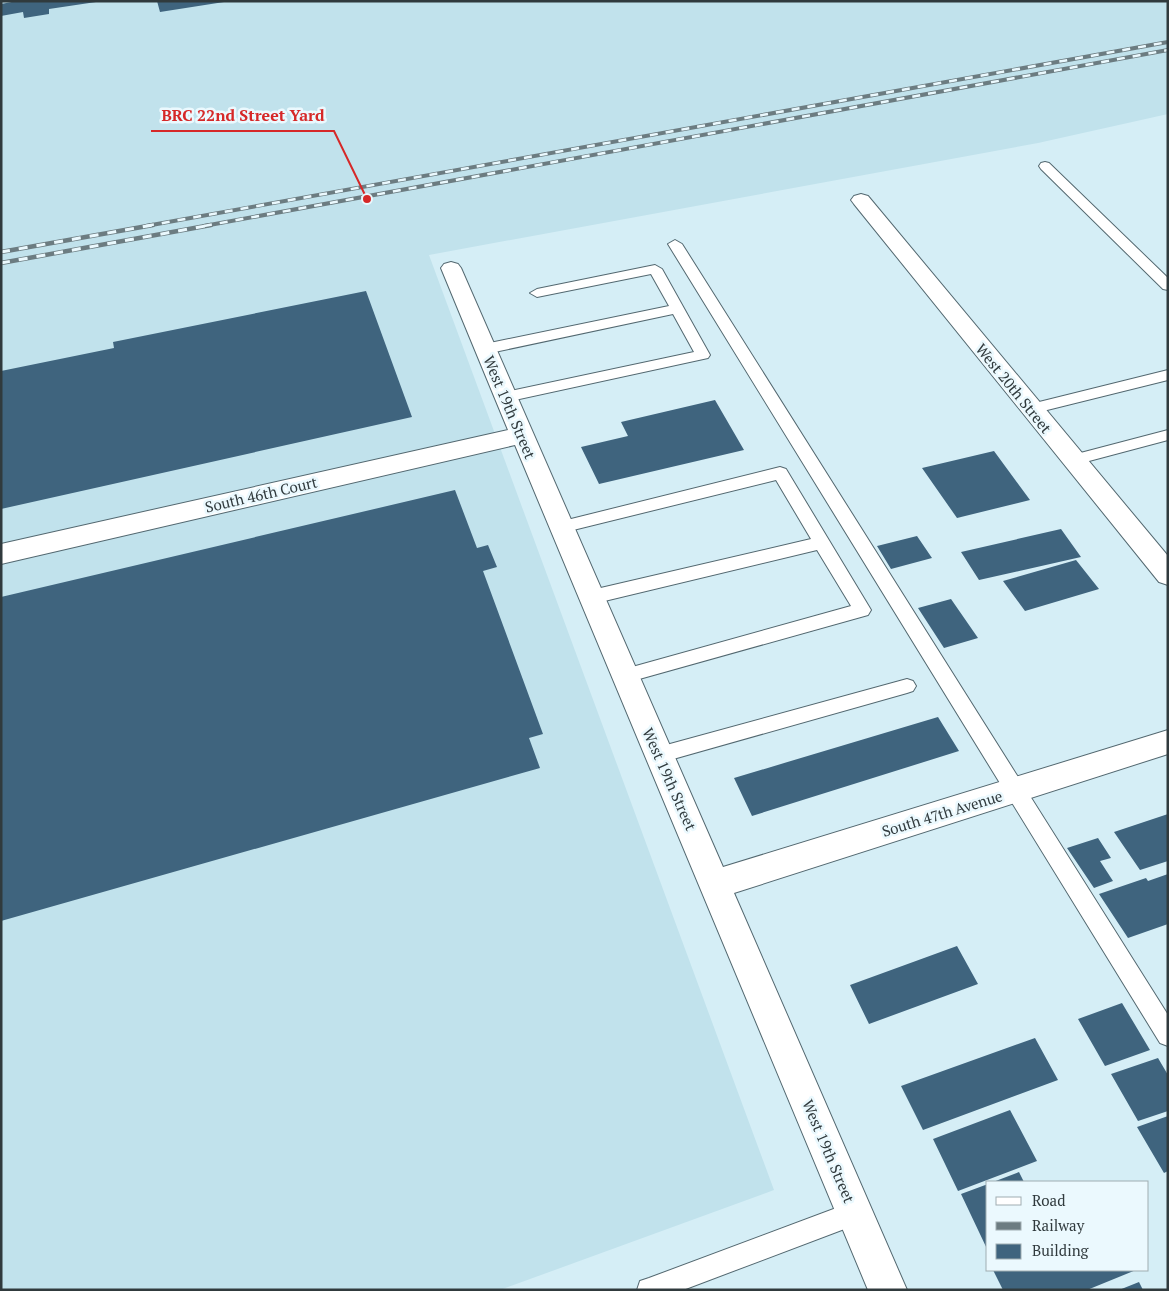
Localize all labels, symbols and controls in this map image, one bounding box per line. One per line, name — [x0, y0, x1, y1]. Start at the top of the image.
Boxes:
callout: BRC 22nd Street Yard — [151, 100, 334, 131]
text: BRC 22nd Street Yard — [161, 104, 325, 126]
street label: West 20th Street — [972, 339, 1057, 437]
street label: West 19th Street — [479, 352, 541, 462]
street label: South 46th Court — [203, 471, 319, 517]
street label: West 19th Street — [638, 725, 702, 834]
street label: South 47th Avenue — [879, 785, 1005, 841]
street label: West 19th Street — [798, 1096, 860, 1206]
legend — [986, 1181, 1149, 1271]
text: Road — [1032, 1190, 1065, 1210]
text: Railway — [1032, 1215, 1085, 1235]
text: Building — [1032, 1240, 1090, 1260]

